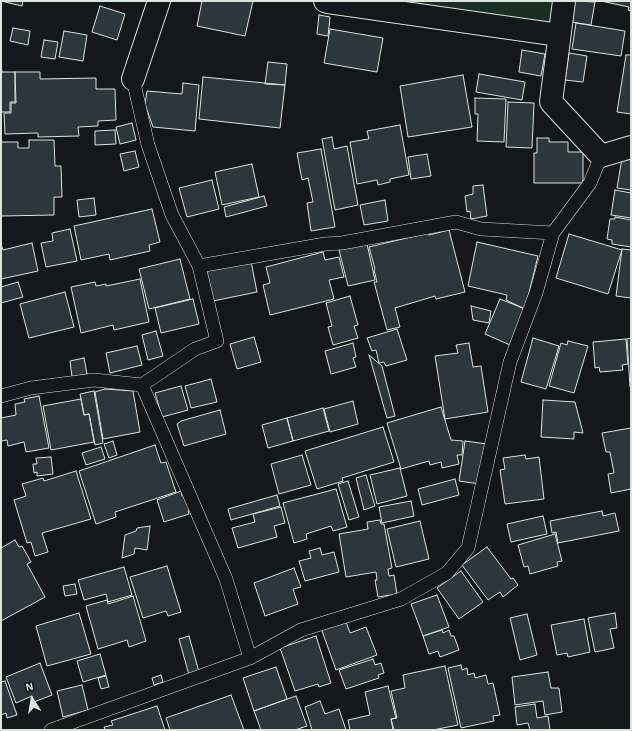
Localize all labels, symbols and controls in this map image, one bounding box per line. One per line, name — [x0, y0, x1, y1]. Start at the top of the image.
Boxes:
north arrow — [12, 679, 52, 719]
text: N — [25, 681, 34, 693]

